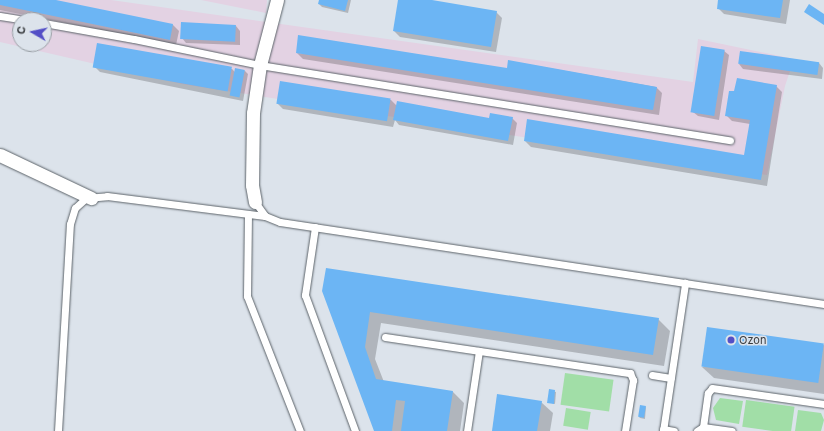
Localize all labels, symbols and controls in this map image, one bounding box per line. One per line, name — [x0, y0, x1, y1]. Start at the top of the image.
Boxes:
north arrow — [12, 12, 52, 52]
text: С — [14, 25, 29, 35]
place label: Ozon — [739, 333, 766, 347]
marker: Ozon — [726, 335, 736, 345]

